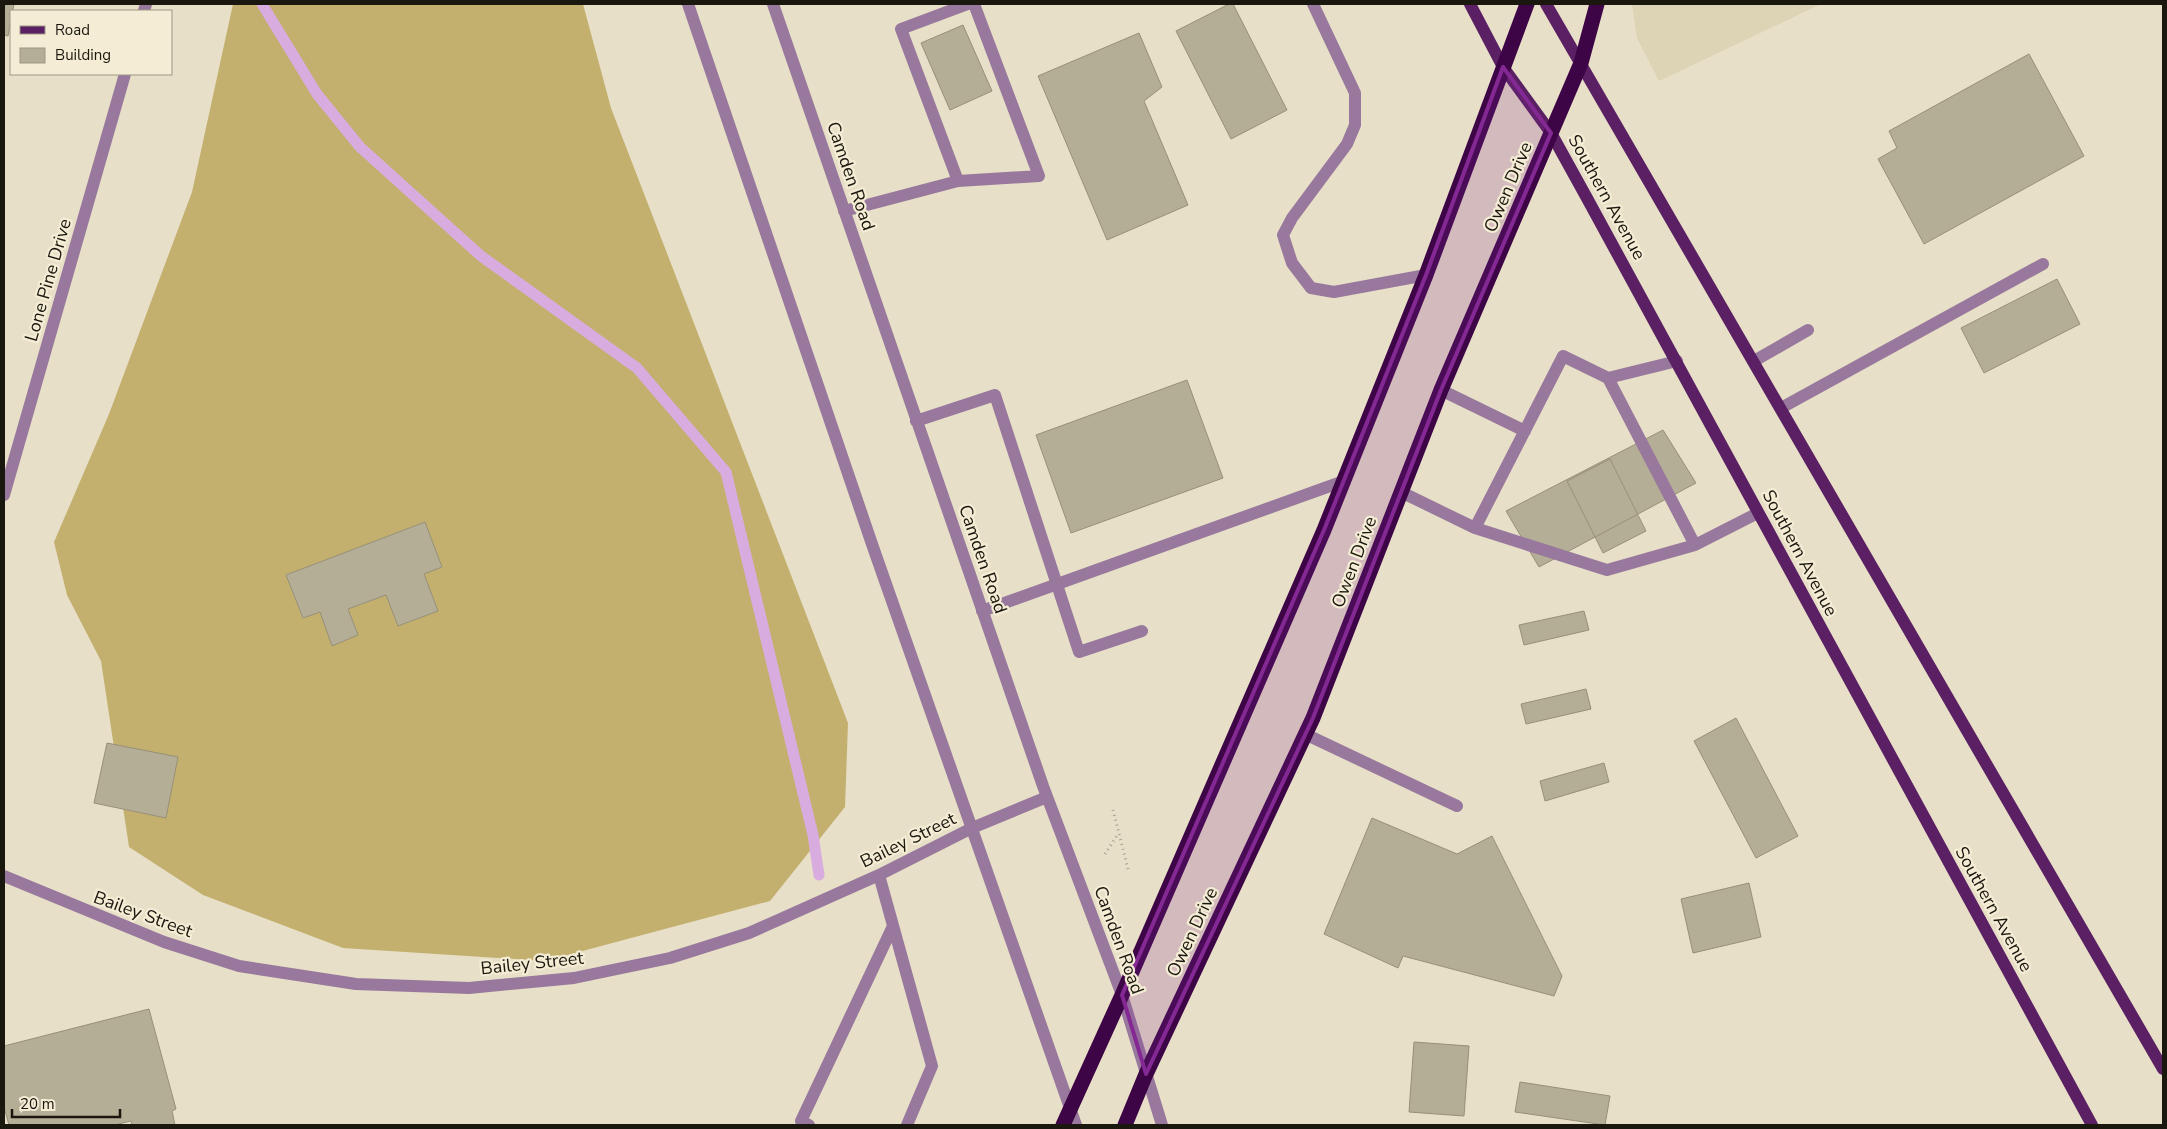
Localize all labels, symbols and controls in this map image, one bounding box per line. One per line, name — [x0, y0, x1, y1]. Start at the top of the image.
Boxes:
legend — [10, 10, 172, 75]
text: Road — [55, 20, 90, 40]
text: Building — [55, 45, 111, 65]
street label: Camden Road — [821, 118, 881, 234]
street label: Southern Avenue — [1563, 130, 1651, 264]
street label: Owen Drive — [1478, 138, 1538, 236]
street label: Lone Pine Drive — [19, 216, 77, 344]
street label: Southern Avenue — [1757, 486, 1843, 620]
street label: Camden Road — [953, 501, 1013, 617]
street label: Owen Drive — [1326, 513, 1382, 611]
street label: Bailey Street — [856, 806, 960, 873]
street label: Southern Avenue — [1950, 842, 2038, 976]
street label: Camden Road — [1088, 883, 1150, 997]
street label: Owen Drive — [1161, 883, 1223, 981]
street label: Bailey Street — [90, 885, 196, 943]
street label: Bailey Street — [479, 946, 585, 980]
scale bar — [12, 1086, 120, 1118]
text: 20 m — [20, 1094, 55, 1114]

